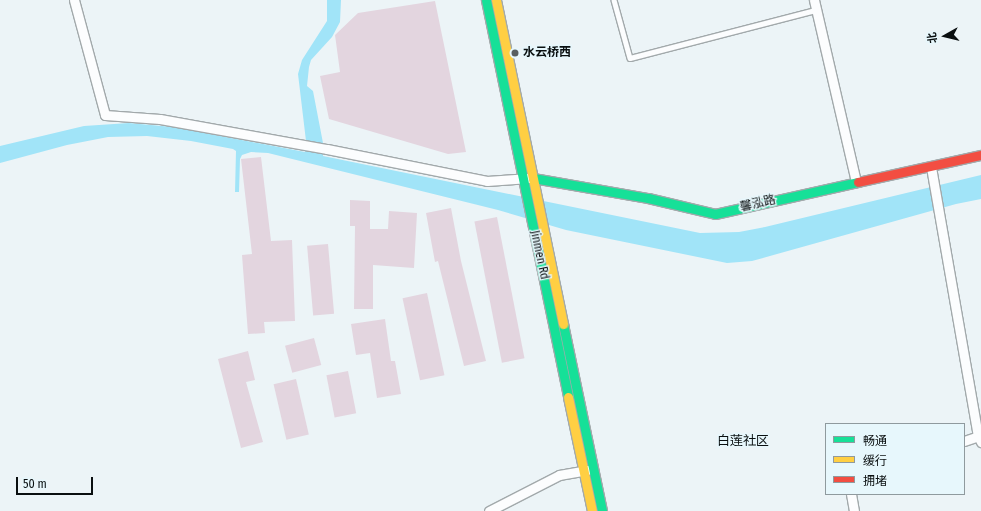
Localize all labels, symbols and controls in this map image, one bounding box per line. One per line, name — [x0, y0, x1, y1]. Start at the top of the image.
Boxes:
north arrow — [925, 16, 965, 56]
text: 北 — [925, 31, 940, 44]
place label: 水云桥西 — [523, 46, 571, 60]
marker: 水云桥西 — [510, 48, 520, 58]
street label: 馨泓路 — [739, 193, 777, 215]
street label: Jinmen Rd — [527, 229, 551, 281]
legend — [825, 423, 965, 495]
district label: 白莲社区 — [717, 433, 769, 449]
text: 畅通 — [863, 434, 887, 448]
text: 缓行 — [863, 454, 887, 468]
scale bar — [18, 469, 95, 495]
text: 拥堵 — [863, 474, 887, 488]
text: 50 m — [23, 477, 47, 491]

